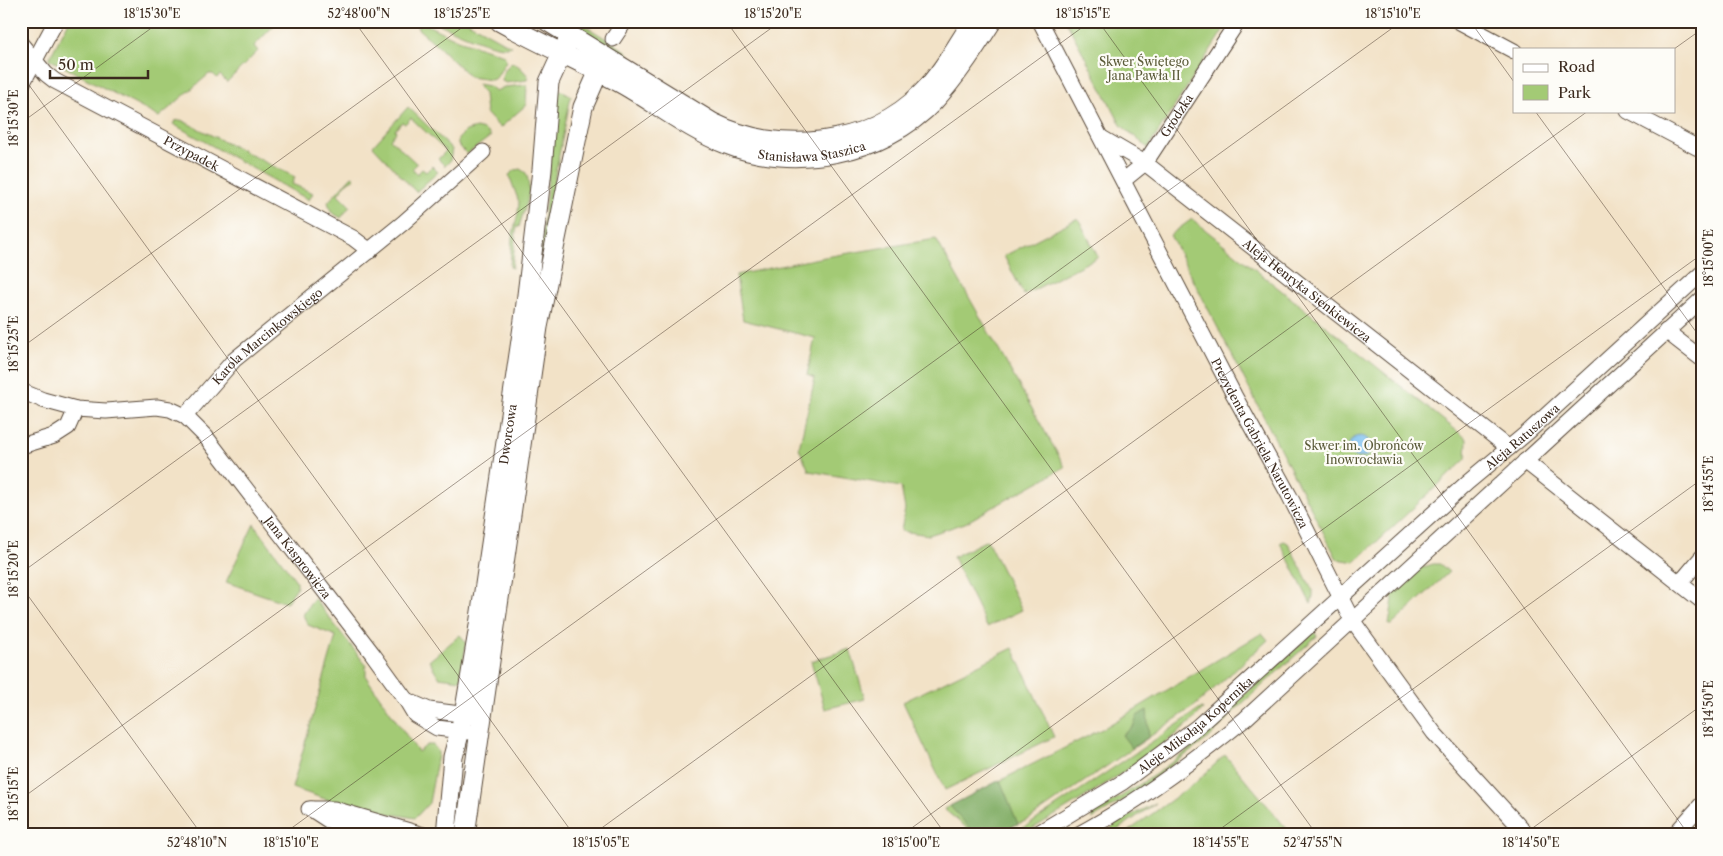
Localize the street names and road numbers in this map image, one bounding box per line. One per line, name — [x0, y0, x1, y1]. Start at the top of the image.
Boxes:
street label: Grodzka — [1157, 90, 1196, 140]
street label: Przypadek — [161, 132, 223, 174]
street label: Stanisława Staszica — [757, 137, 868, 164]
street label: Aleja Henryka Sienkiewicza — [1240, 235, 1375, 345]
street label: Karola Marcinkowskiego — [209, 284, 325, 387]
street label: Prezydenta Gabriela Narutowicza — [1209, 355, 1312, 531]
street label: Aleja Ratuszowa — [1481, 400, 1563, 473]
street label: Dworcowa — [495, 402, 519, 465]
street label: Jana Kasprowicza — [261, 511, 335, 602]
street label: Aleje Mikołaja Kopernika — [1134, 672, 1256, 777]

